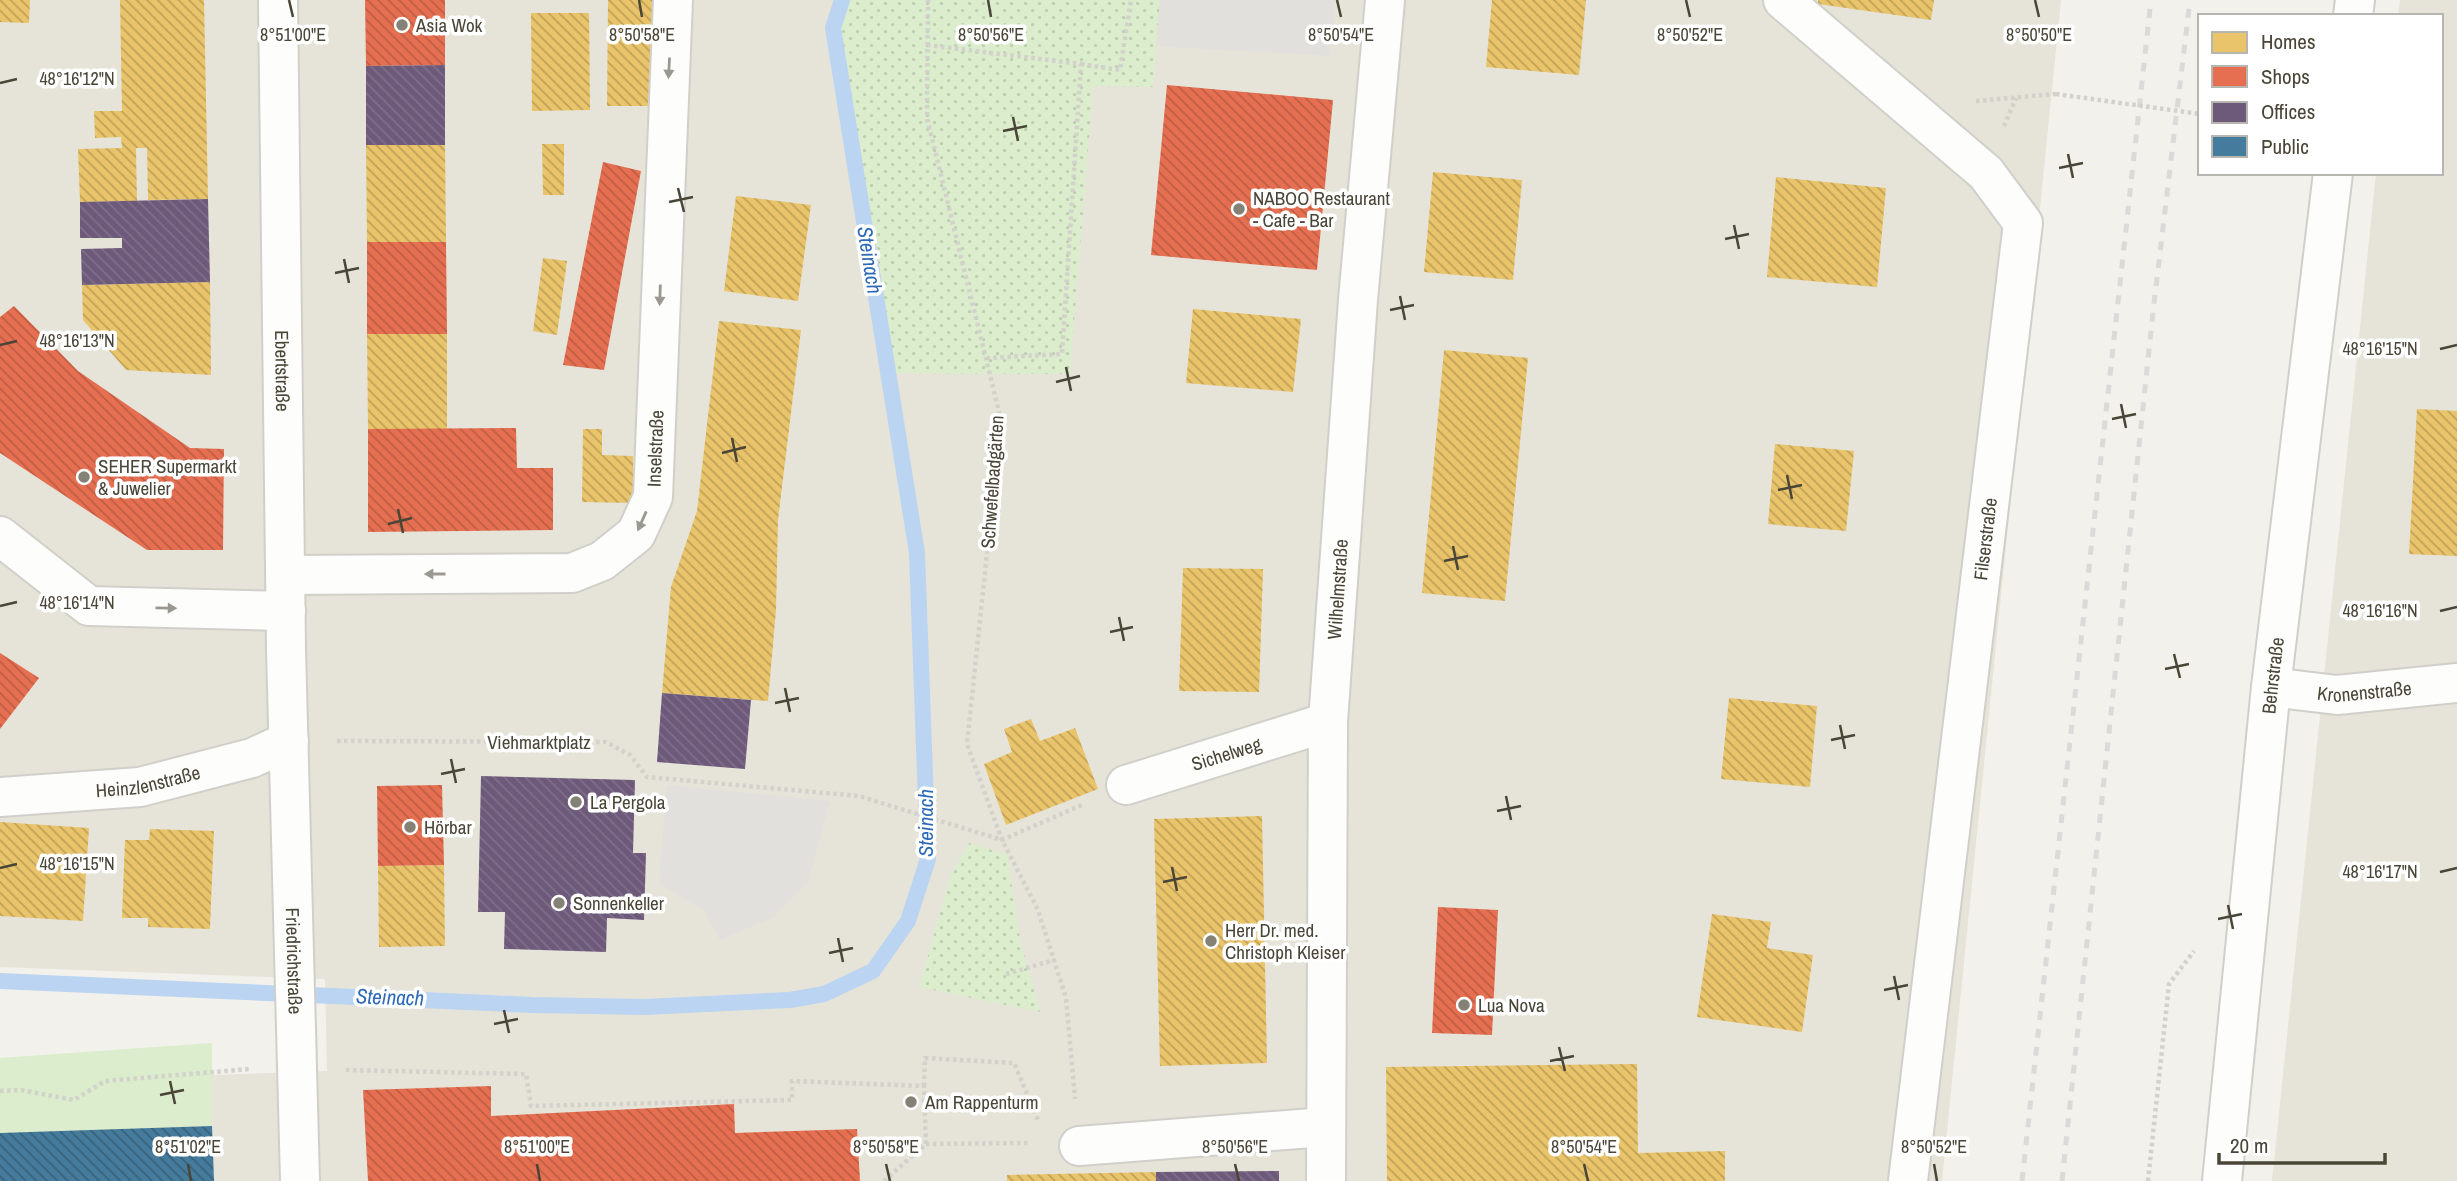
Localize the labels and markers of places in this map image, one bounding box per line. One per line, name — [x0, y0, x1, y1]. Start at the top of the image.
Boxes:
place label: Asia Wok — [415, 12, 483, 38]
marker: Asia Wok — [394, 17, 410, 33]
place label: NABOO Restaurant - Cafe - Bar — [1253, 185, 1390, 233]
marker: NABOO Restaurant - Cafe - Bar — [1231, 201, 1247, 217]
place label: SEHER Supermarkt & Juwelier — [98, 453, 237, 501]
marker: SEHER Supermarkt & Juwelier — [76, 469, 92, 485]
place label: La Pergola — [590, 789, 666, 815]
marker: La Pergola — [568, 794, 584, 810]
place label: Hörbar — [424, 814, 472, 840]
marker: Hörbar — [402, 819, 418, 835]
place label: Sonnenkeller — [573, 890, 665, 916]
marker: Sonnenkeller — [551, 895, 567, 911]
place label: Herr Dr. med. Christoph Kleiser — [1225, 917, 1346, 965]
marker: Herr Dr. med. Christoph Kleiser — [1203, 933, 1219, 949]
place label: Lua Nova — [1478, 992, 1545, 1018]
marker: Lua Nova — [1456, 997, 1472, 1013]
place label: Am Rappenturm — [924, 1089, 1038, 1115]
marker: Am Rappenturm — [903, 1094, 919, 1110]

